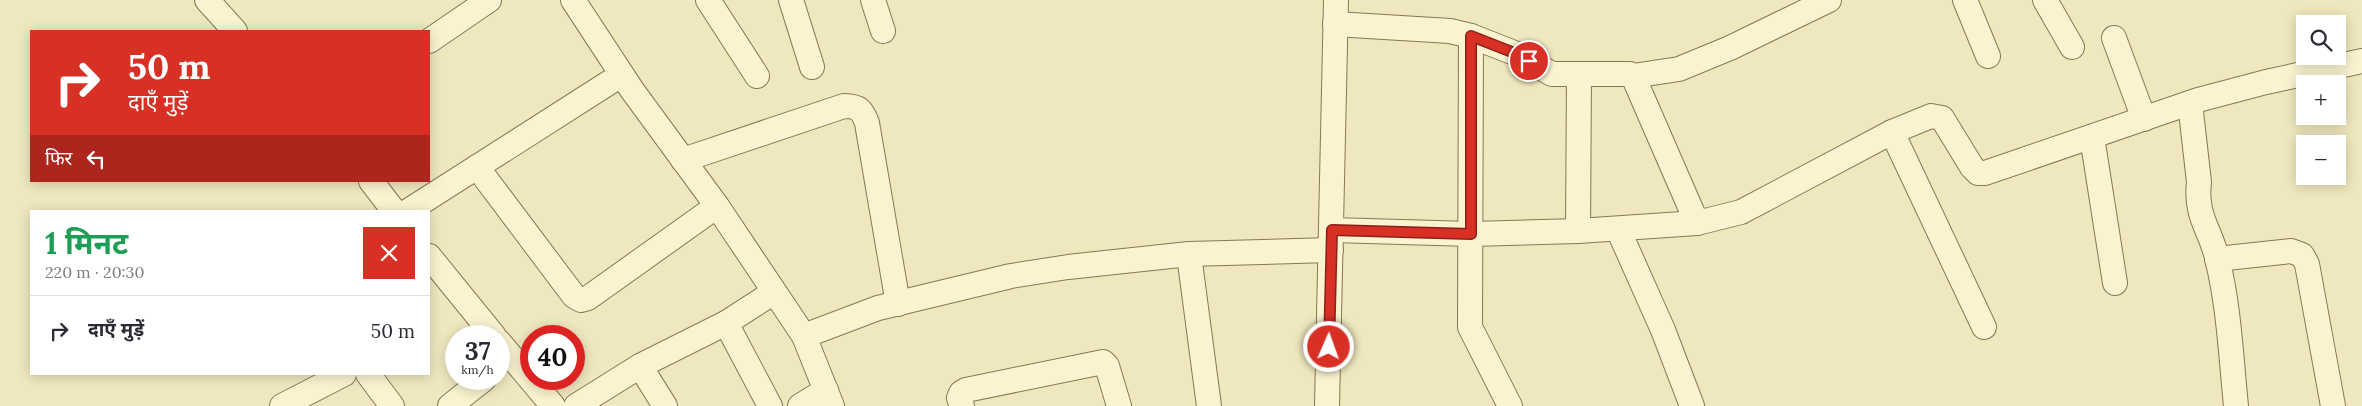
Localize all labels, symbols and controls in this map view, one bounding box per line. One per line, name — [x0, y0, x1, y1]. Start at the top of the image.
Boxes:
map controls — [2296, 15, 2346, 185]
button: search — [2296, 15, 2346, 65]
pin — [1508, 40, 1550, 82]
text: 50 m — [128, 44, 211, 89]
icon: arrive — [1515, 47, 1543, 75]
icon: right — [45, 50, 110, 115]
button: + — [2296, 75, 2346, 125]
text: दाएँ मुड़ें — [128, 88, 188, 116]
button: − — [2296, 135, 2346, 185]
icon: left — [82, 145, 110, 173]
text: फिर — [45, 146, 72, 170]
text: 1 मिनट — [45, 224, 128, 262]
button: close — [363, 227, 415, 279]
text: 220 m · 20:30 — [45, 262, 144, 282]
icon: right — [45, 317, 73, 345]
text: दाएँ मुड़ें — [88, 317, 144, 341]
text: 50 m — [371, 319, 415, 343]
position arrow — [1302, 320, 1354, 372]
speed limit sign: 40 — [520, 325, 585, 390]
text: 37 — [465, 335, 490, 367]
text: km/h — [461, 362, 494, 377]

